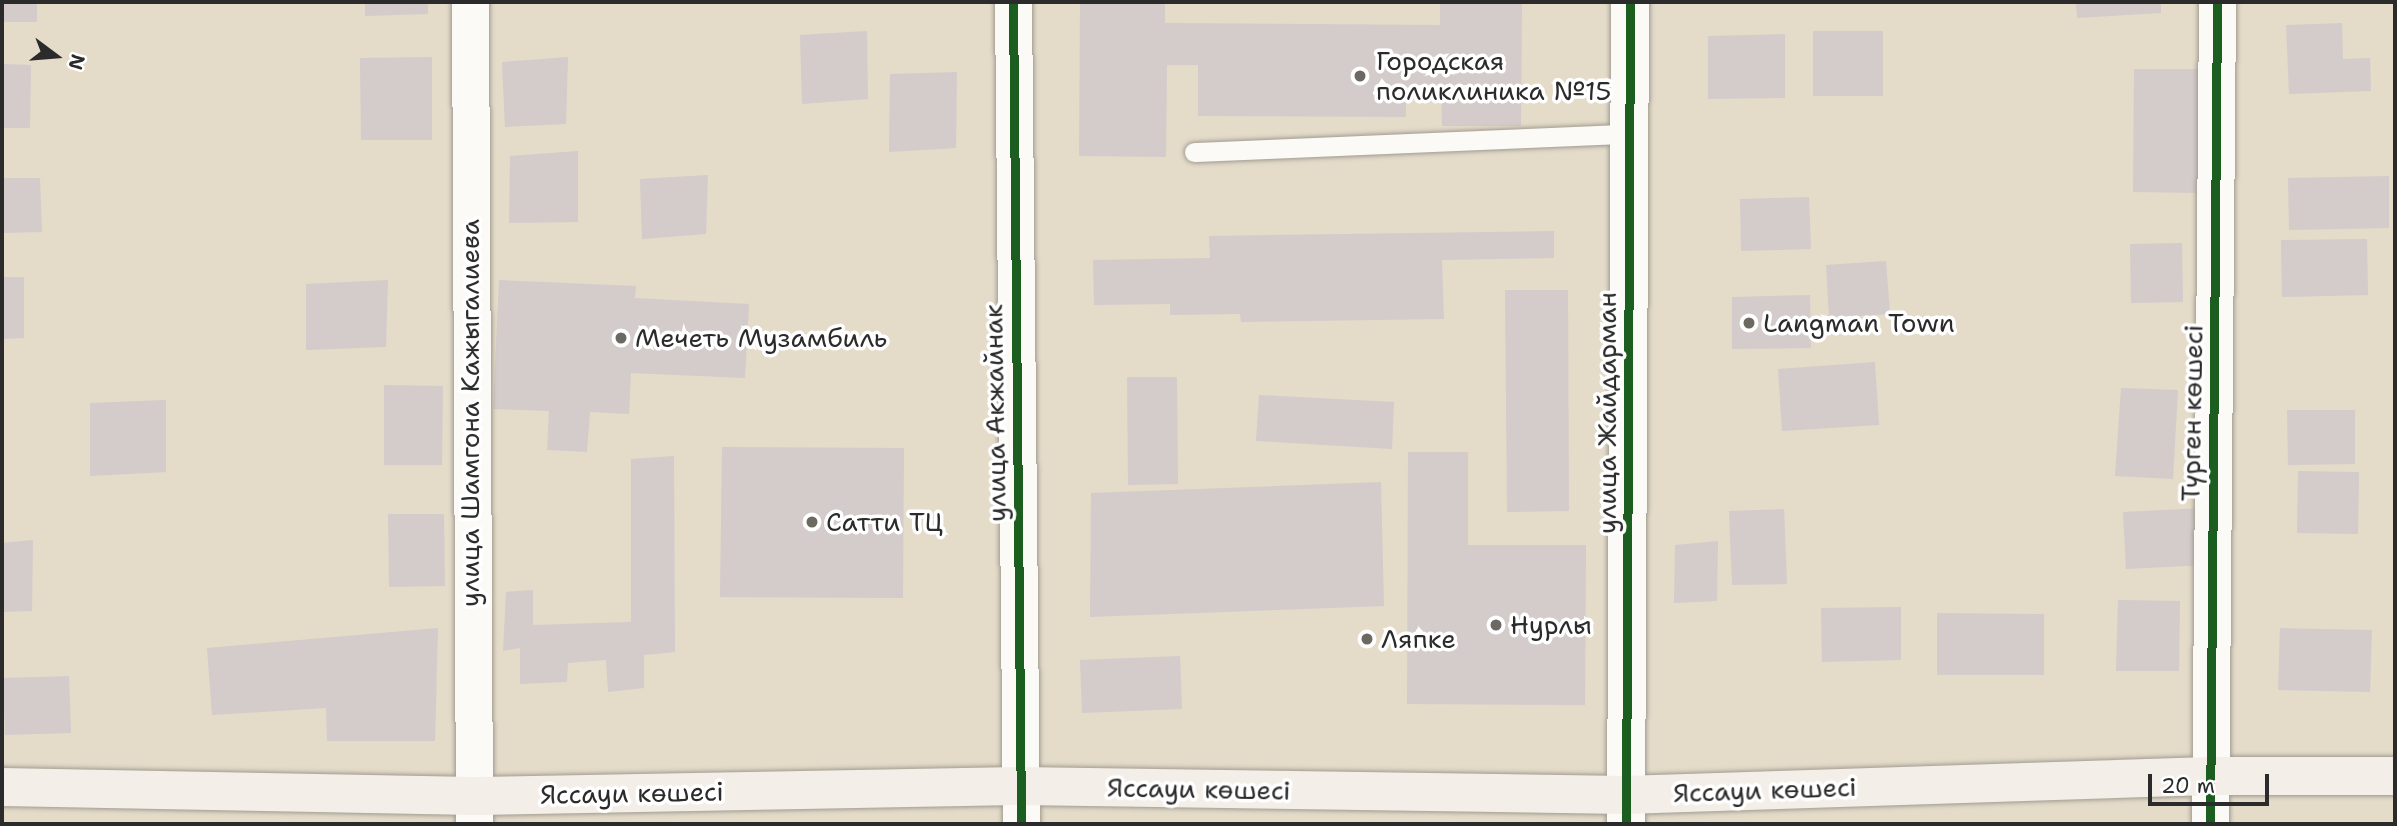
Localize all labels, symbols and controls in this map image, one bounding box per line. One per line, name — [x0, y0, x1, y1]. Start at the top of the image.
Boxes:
north arrow — [21, 21, 91, 91]
place label: Городская поликлиника №15 — [1376, 45, 1611, 106]
text: N — [63, 51, 91, 73]
marker: Городская поликлиника №15 — [1350, 66, 1370, 86]
street label: улица Шамгона Кажыгалиева — [454, 219, 486, 607]
street label: улица Жайдарман — [1591, 292, 1623, 534]
street label: улица Акжайнак — [978, 304, 1012, 522]
place label: Langman Town — [1763, 307, 1955, 339]
marker: Langman Town — [1741, 315, 1757, 331]
place label: Мечеть Музамбиль — [635, 322, 887, 354]
street label: Түрген көшесі — [2175, 324, 2209, 502]
marker: Мечеть Музамбиль — [613, 330, 629, 346]
place label: Сатти ТЦ — [826, 506, 943, 538]
marker: Сатти ТЦ — [804, 514, 820, 530]
place label: Нурлы — [1510, 609, 1592, 641]
marker: Нурлы — [1488, 617, 1504, 633]
place label: Ляпке — [1381, 623, 1456, 655]
marker: Ляпке — [1359, 631, 1375, 647]
scale bar — [2152, 760, 2273, 804]
street label: Яссауи көшесі — [1673, 771, 1857, 809]
street label: Яссауи көшесі — [1107, 772, 1291, 806]
text: 20 m — [2161, 772, 2215, 800]
street label: Яссауи көшесі — [540, 776, 724, 810]

